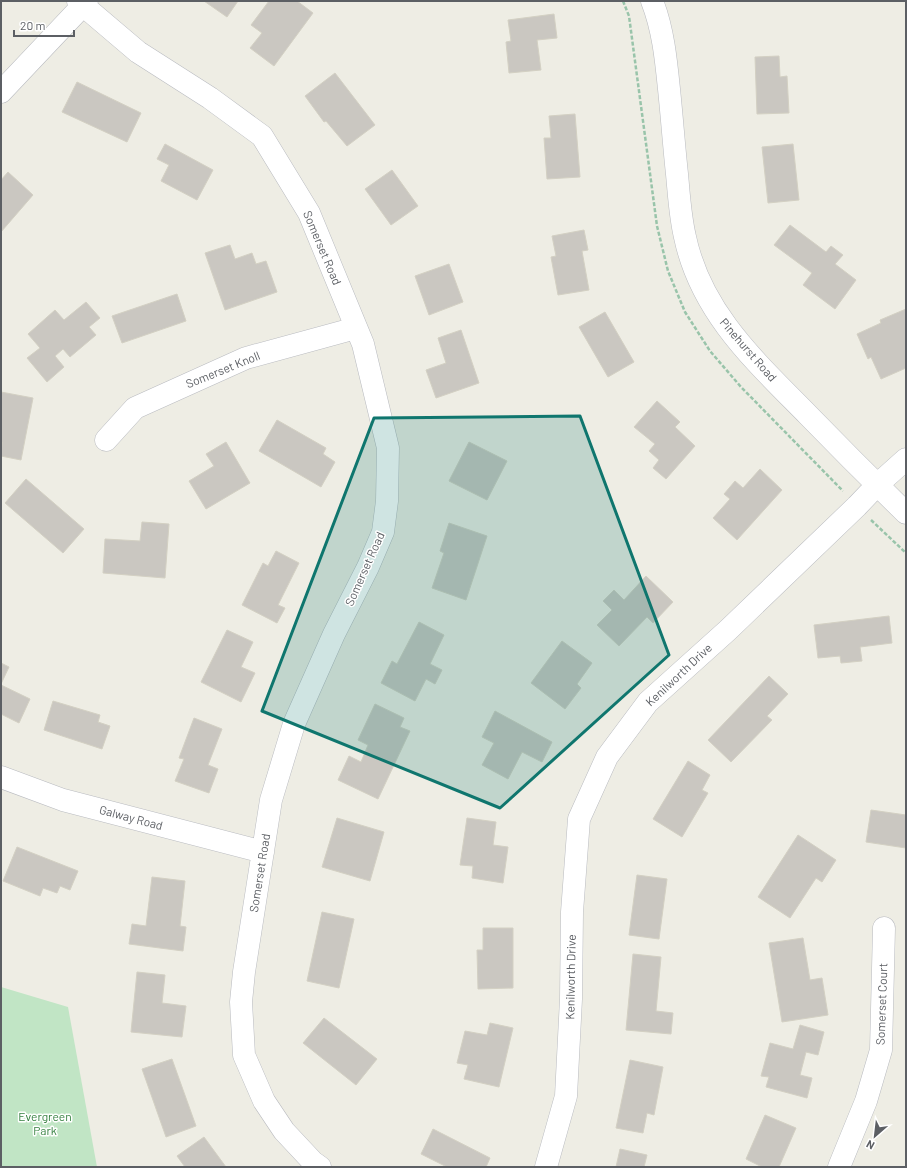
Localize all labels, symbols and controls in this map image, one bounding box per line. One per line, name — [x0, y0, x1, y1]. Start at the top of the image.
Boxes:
scale bar — [14, 12, 74, 38]
text: 20 m — [20, 18, 46, 32]
street label: Somerset Road — [301, 208, 345, 287]
street label: Pinehurst Road — [717, 315, 780, 384]
street label: Somerset Knoll — [183, 348, 262, 390]
street label: Somerset Road — [342, 529, 387, 608]
street label: Kenilworth Drive — [642, 640, 714, 708]
street label: Galway Road — [98, 802, 165, 832]
street label: Somerset Road — [246, 832, 272, 913]
street label: Kenilworth Drive — [562, 934, 578, 1020]
street label: Somerset Court — [873, 963, 889, 1045]
park label: Evergreen Park — [18, 1109, 72, 1137]
north arrow — [855, 1116, 895, 1156]
text: N — [864, 1138, 876, 1153]

